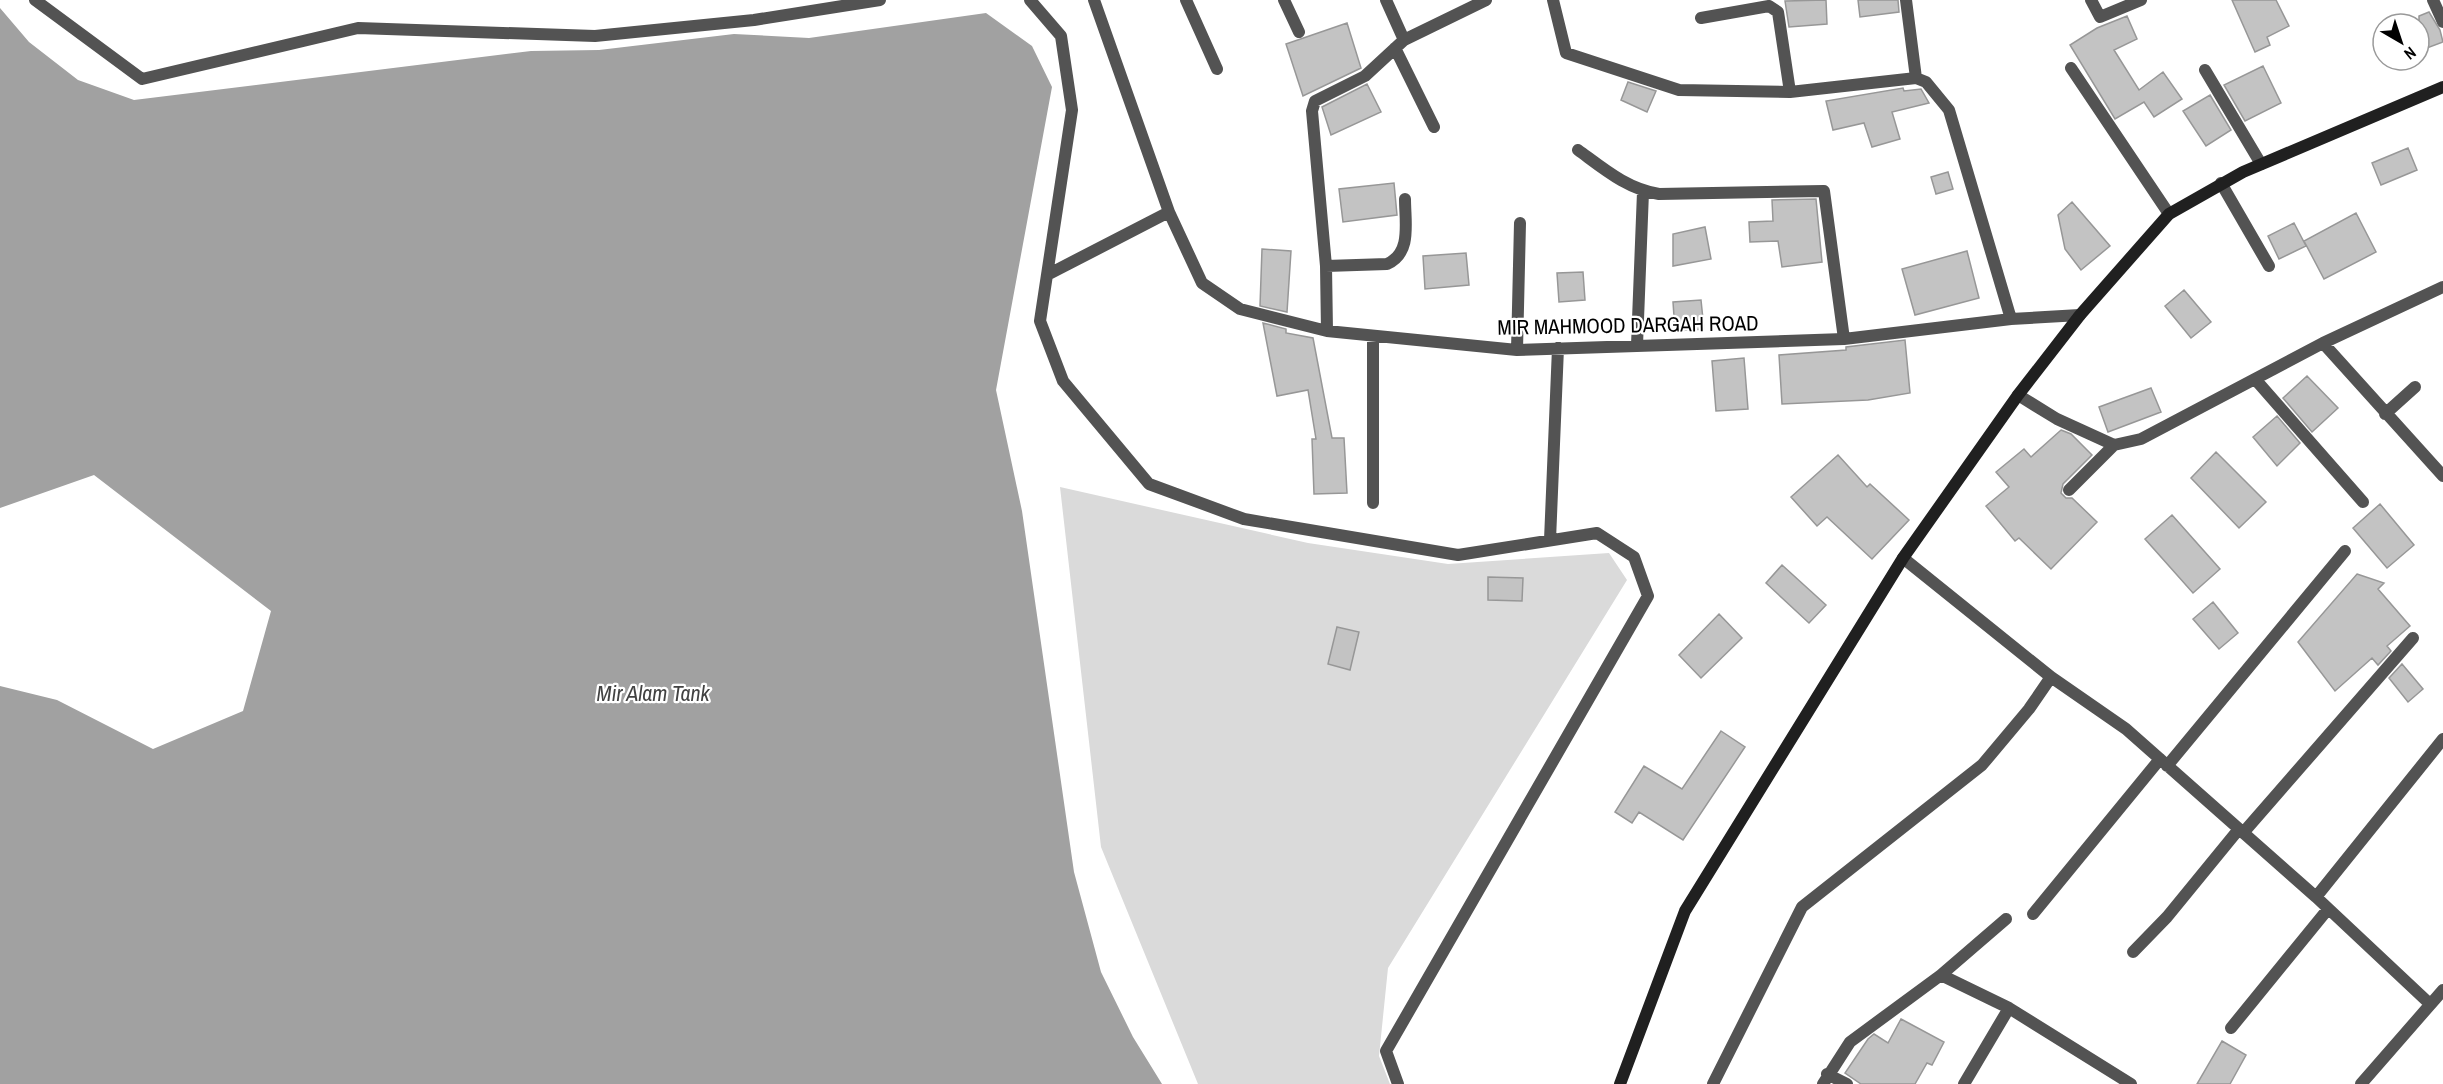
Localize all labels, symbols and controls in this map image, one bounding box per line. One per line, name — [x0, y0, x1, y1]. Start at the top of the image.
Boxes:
north arrow — [2371, 12, 2431, 72]
text: N — [2400, 42, 2421, 65]
street label: MIR MAHMOOD DARGAH ROAD — [1497, 308, 1759, 342]
water label: Mir Alam Tank — [596, 678, 711, 708]

